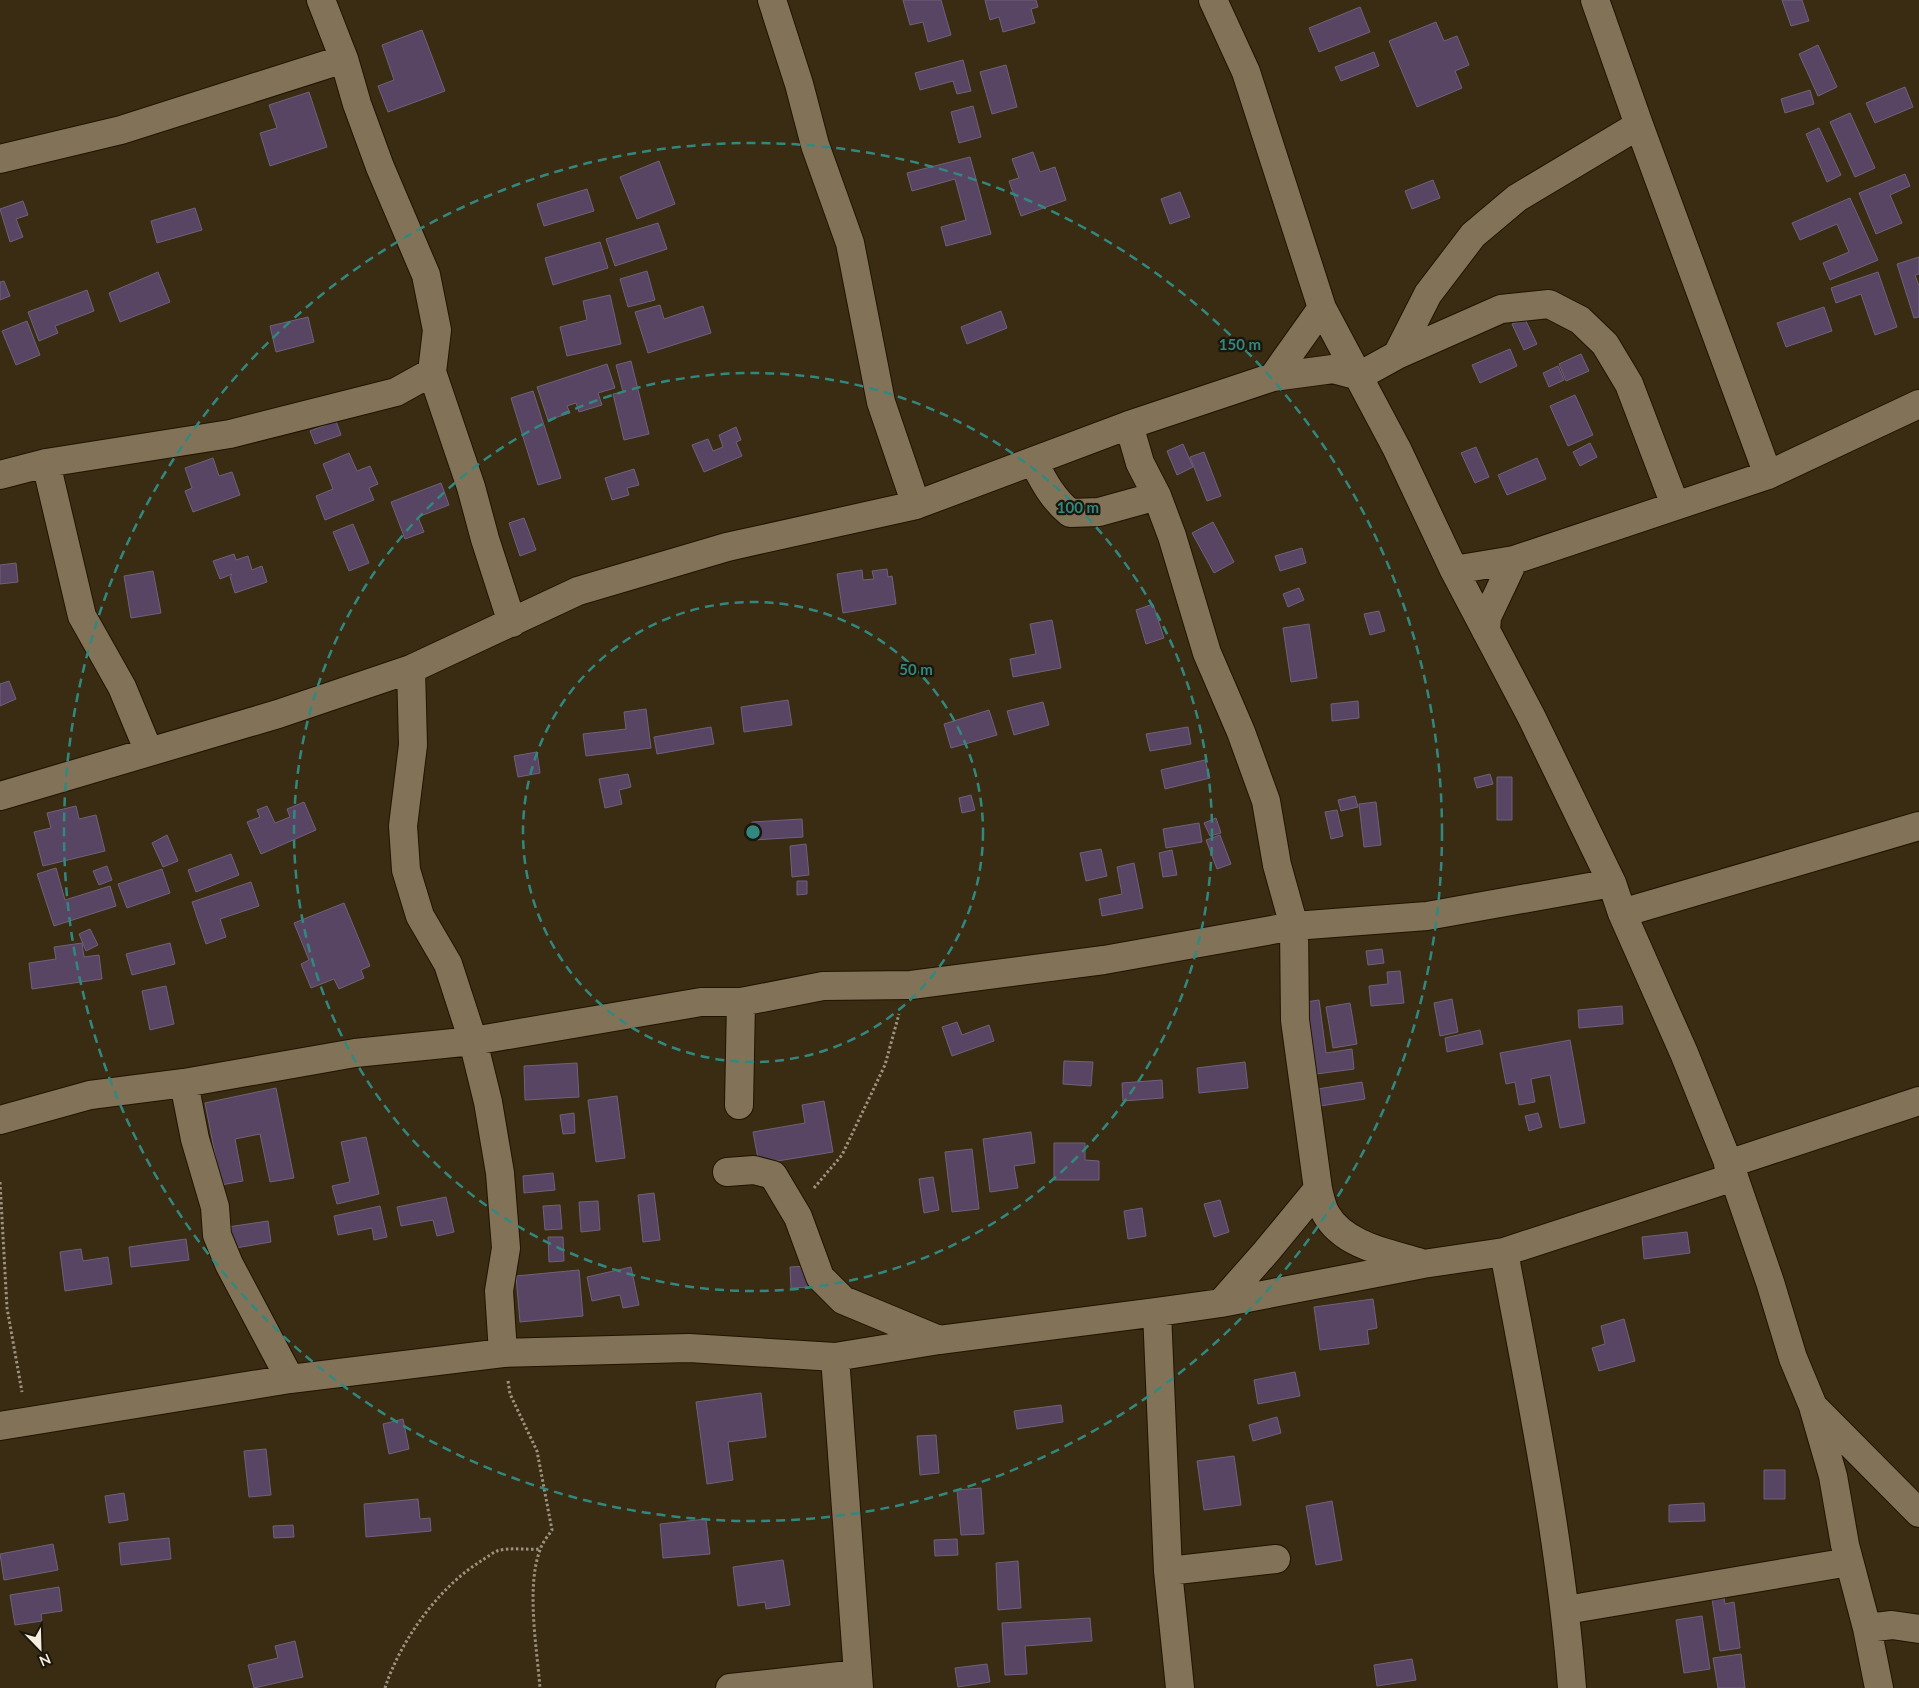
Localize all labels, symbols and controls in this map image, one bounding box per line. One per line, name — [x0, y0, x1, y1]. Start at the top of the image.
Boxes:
text: 150 m — [1219, 335, 1261, 353]
text: 100 m — [1057, 498, 1099, 516]
text: 50 m — [899, 660, 933, 678]
centre of rings — [744, 823, 762, 841]
north arrow — [15, 1623, 65, 1673]
text: N — [37, 1650, 54, 1670]

